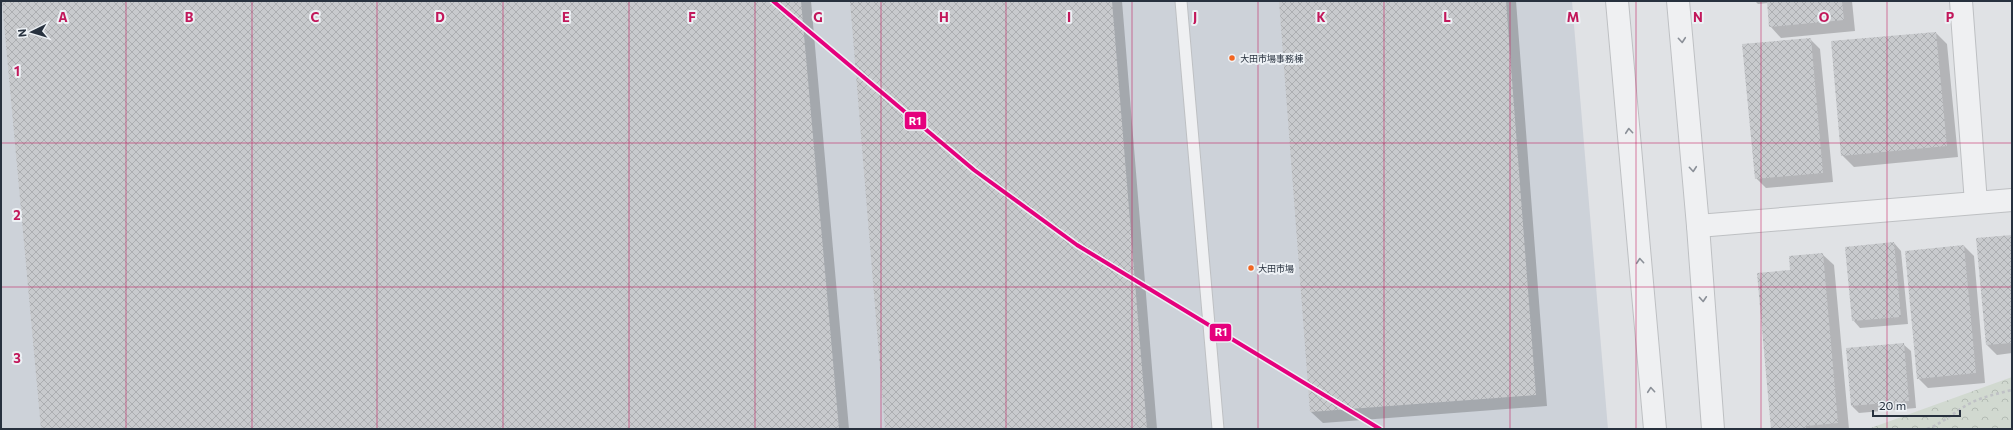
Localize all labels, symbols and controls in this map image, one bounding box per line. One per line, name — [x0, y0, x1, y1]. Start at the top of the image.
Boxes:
text: A — [58, 9, 68, 25]
text: B — [185, 9, 194, 25]
text: C — [311, 9, 320, 25]
text: D — [435, 9, 445, 25]
text: E — [562, 9, 570, 25]
text: F — [688, 9, 696, 25]
text: G — [813, 9, 823, 25]
text: H — [939, 9, 949, 25]
text: I — [1067, 9, 1071, 25]
text: J — [1193, 9, 1197, 25]
text: K — [1316, 9, 1326, 25]
text: L — [1443, 9, 1451, 25]
text: M — [1567, 9, 1579, 25]
text: N — [1693, 9, 1703, 25]
text: O — [1819, 9, 1830, 25]
text: P — [1946, 9, 1955, 25]
north arrow — [12, 12, 52, 52]
text: N — [15, 28, 28, 38]
one-way arrow — [1677, 37, 1686, 43]
marker: 大田市場事務棟 — [1227, 53, 1237, 63]
place label: 大田市場事務棟 — [1240, 53, 1304, 64]
text: 1 — [14, 63, 20, 79]
line badge: R1 — [904, 111, 927, 130]
text: R1 — [909, 114, 921, 127]
one-way arrow — [1624, 128, 1633, 134]
one-way arrow — [1688, 166, 1697, 172]
text: 2 — [13, 207, 21, 223]
one-way arrow — [1636, 258, 1645, 264]
marker: 大田市場 — [1246, 263, 1256, 273]
place label: 大田市場 — [1258, 263, 1294, 274]
one-way arrow — [1699, 296, 1708, 302]
line badge: R1 — [1209, 323, 1232, 342]
text: R1 — [1215, 325, 1227, 338]
text: 3 — [13, 350, 21, 366]
one-way arrow — [1647, 387, 1656, 393]
scale bar — [1873, 392, 1960, 418]
text: 20 m — [1879, 398, 1906, 412]

